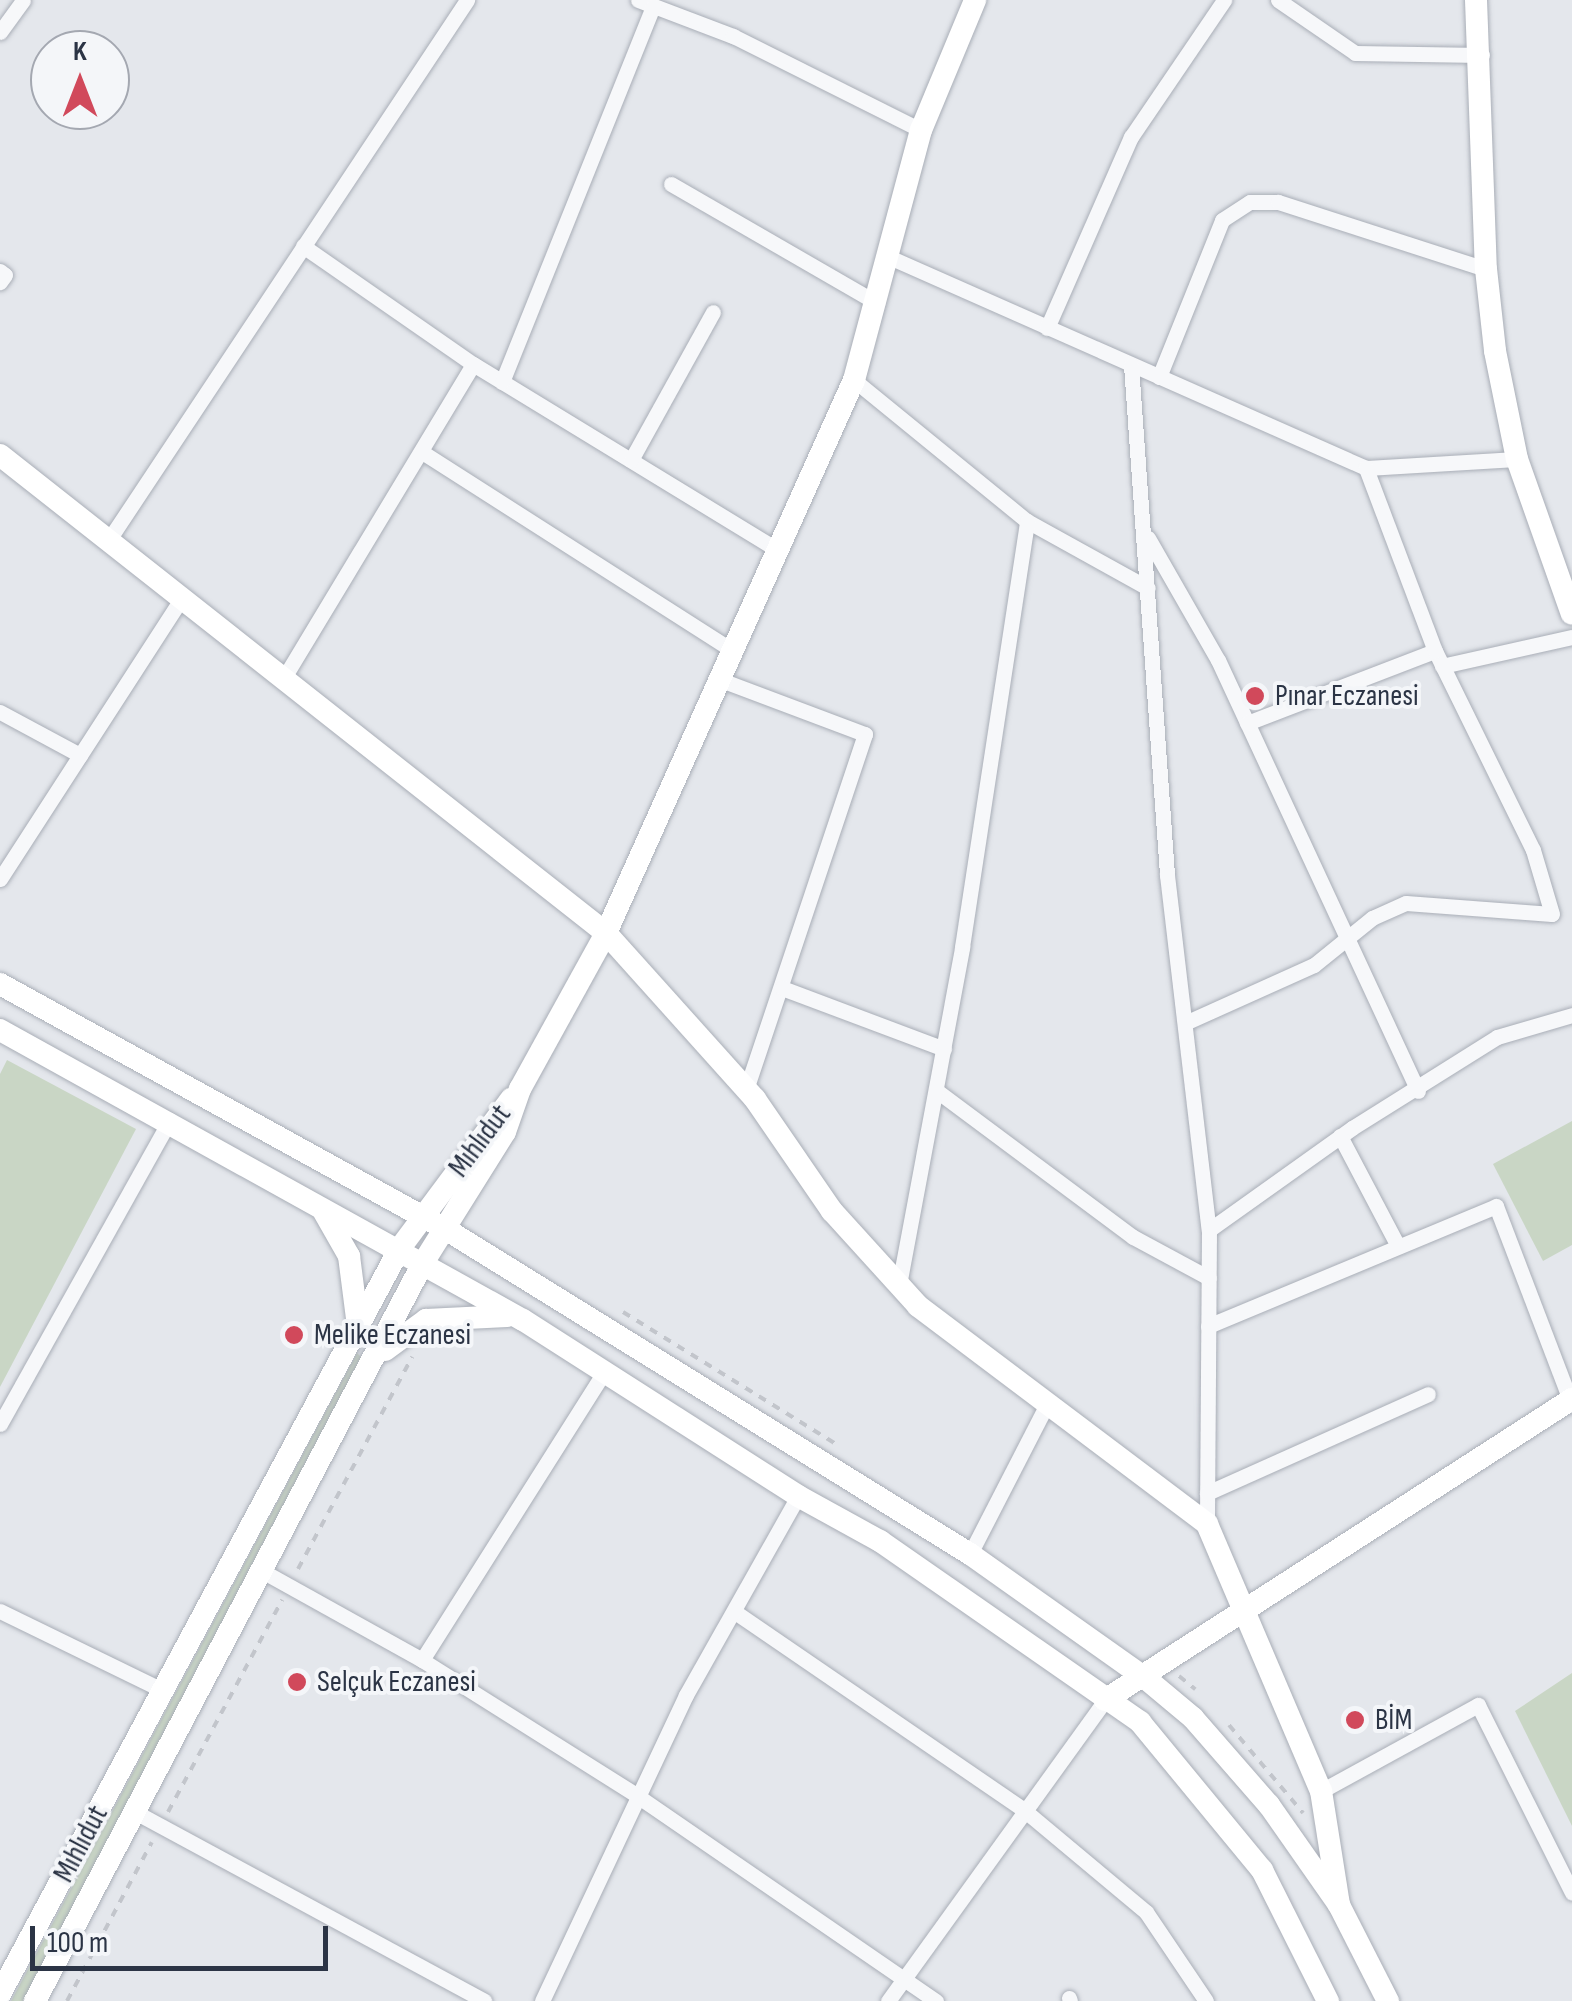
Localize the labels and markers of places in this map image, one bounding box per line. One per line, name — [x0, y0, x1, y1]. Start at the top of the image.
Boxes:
place label: Pınar Eczanesi — [1275, 678, 1419, 714]
marker: Pınar Eczanesi — [1244, 685, 1266, 707]
place label: Melike Eczanesi — [314, 1317, 471, 1353]
marker: Melike Eczanesi — [283, 1324, 305, 1346]
place label: Selçuk Eczanesi — [317, 1664, 476, 1700]
marker: Selçuk Eczanesi — [286, 1671, 308, 1693]
place label: BİM — [1375, 1702, 1412, 1738]
marker: BİM — [1344, 1709, 1366, 1731]

